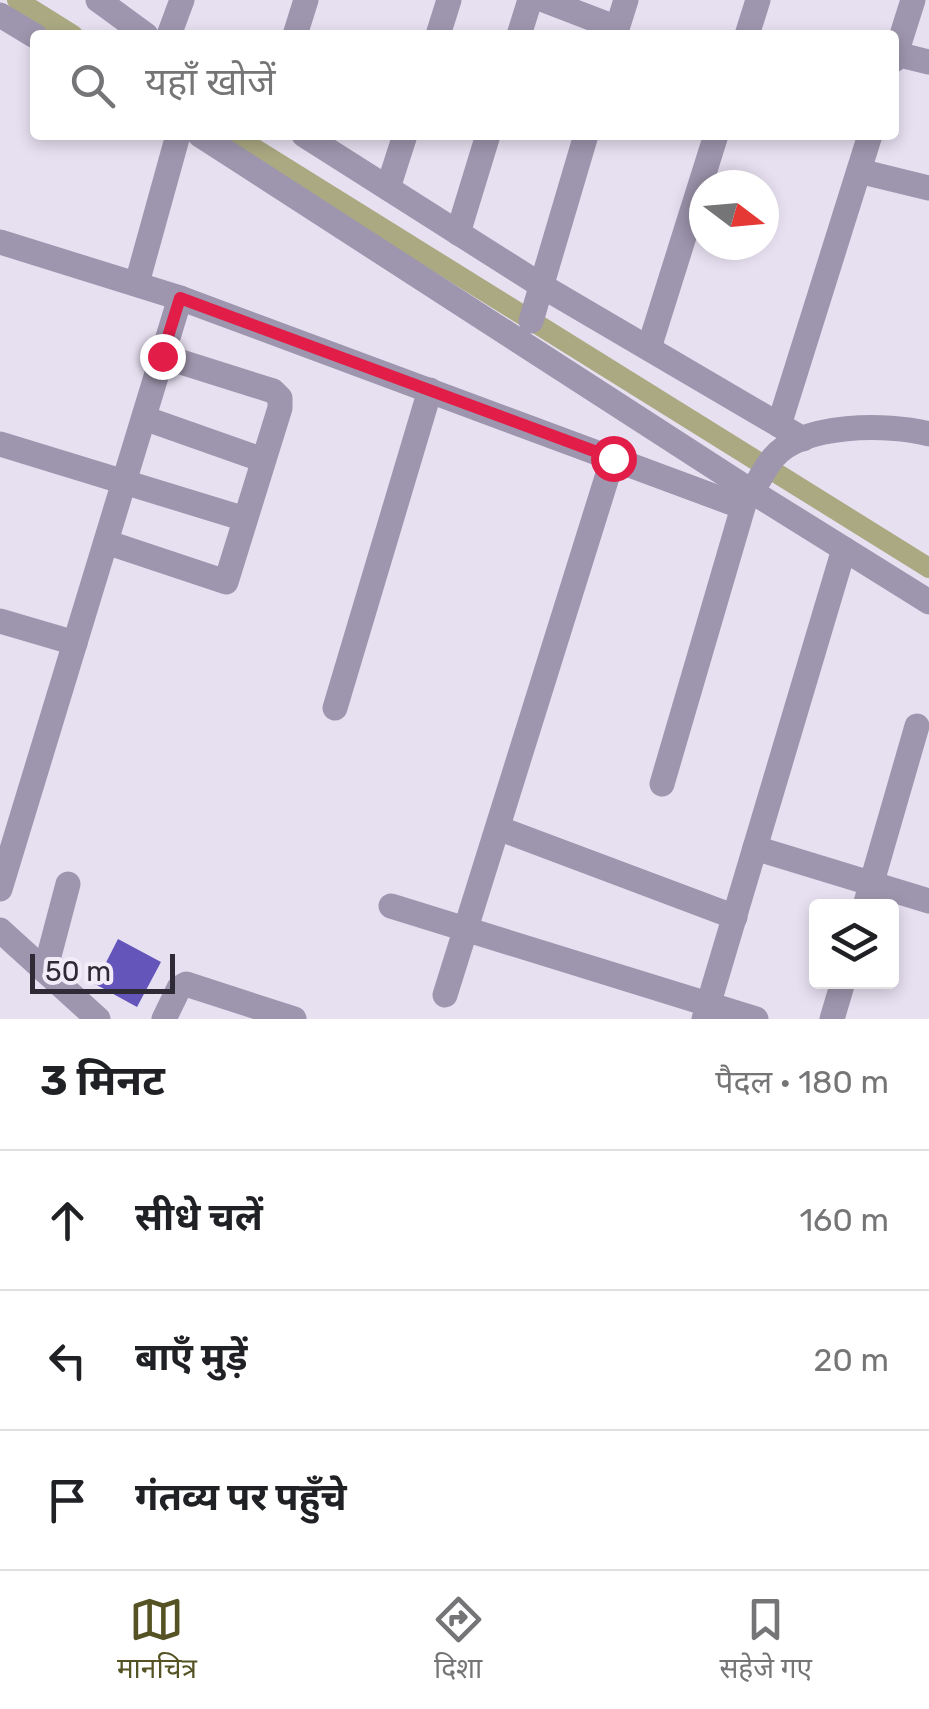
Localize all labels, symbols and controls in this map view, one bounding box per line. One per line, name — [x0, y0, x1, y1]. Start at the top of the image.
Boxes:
search box — [30, 30, 899, 140]
icon: search — [65, 58, 120, 113]
text: यहाँ खोजें — [145, 59, 276, 105]
north arrow — [689, 170, 779, 260]
route end — [140, 334, 186, 380]
route start — [591, 436, 637, 482]
map controls — [809, 899, 899, 989]
button: layers — [809, 899, 899, 989]
scale bar — [30, 949, 175, 994]
text: 50 m — [45, 955, 111, 988]
text: 3 मिनट — [40, 1056, 165, 1106]
text: पैदल · 180 m — [715, 1063, 889, 1101]
icon: ahead — [40, 1193, 95, 1248]
text: सीधे चलें — [135, 1194, 263, 1240]
text: 160 m — [799, 1201, 889, 1239]
icon: left — [40, 1333, 95, 1388]
text: बाएँ मुड़ें — [135, 1334, 247, 1380]
text: 20 m — [814, 1341, 889, 1379]
icon: arrive — [40, 1473, 95, 1528]
text: गंतव्य पर पहुँचे — [135, 1474, 347, 1520]
tab: मानचित्र — [117, 1592, 197, 1689]
tab: दिशा — [431, 1592, 486, 1689]
tab: सहेजे गए — [719, 1592, 812, 1689]

